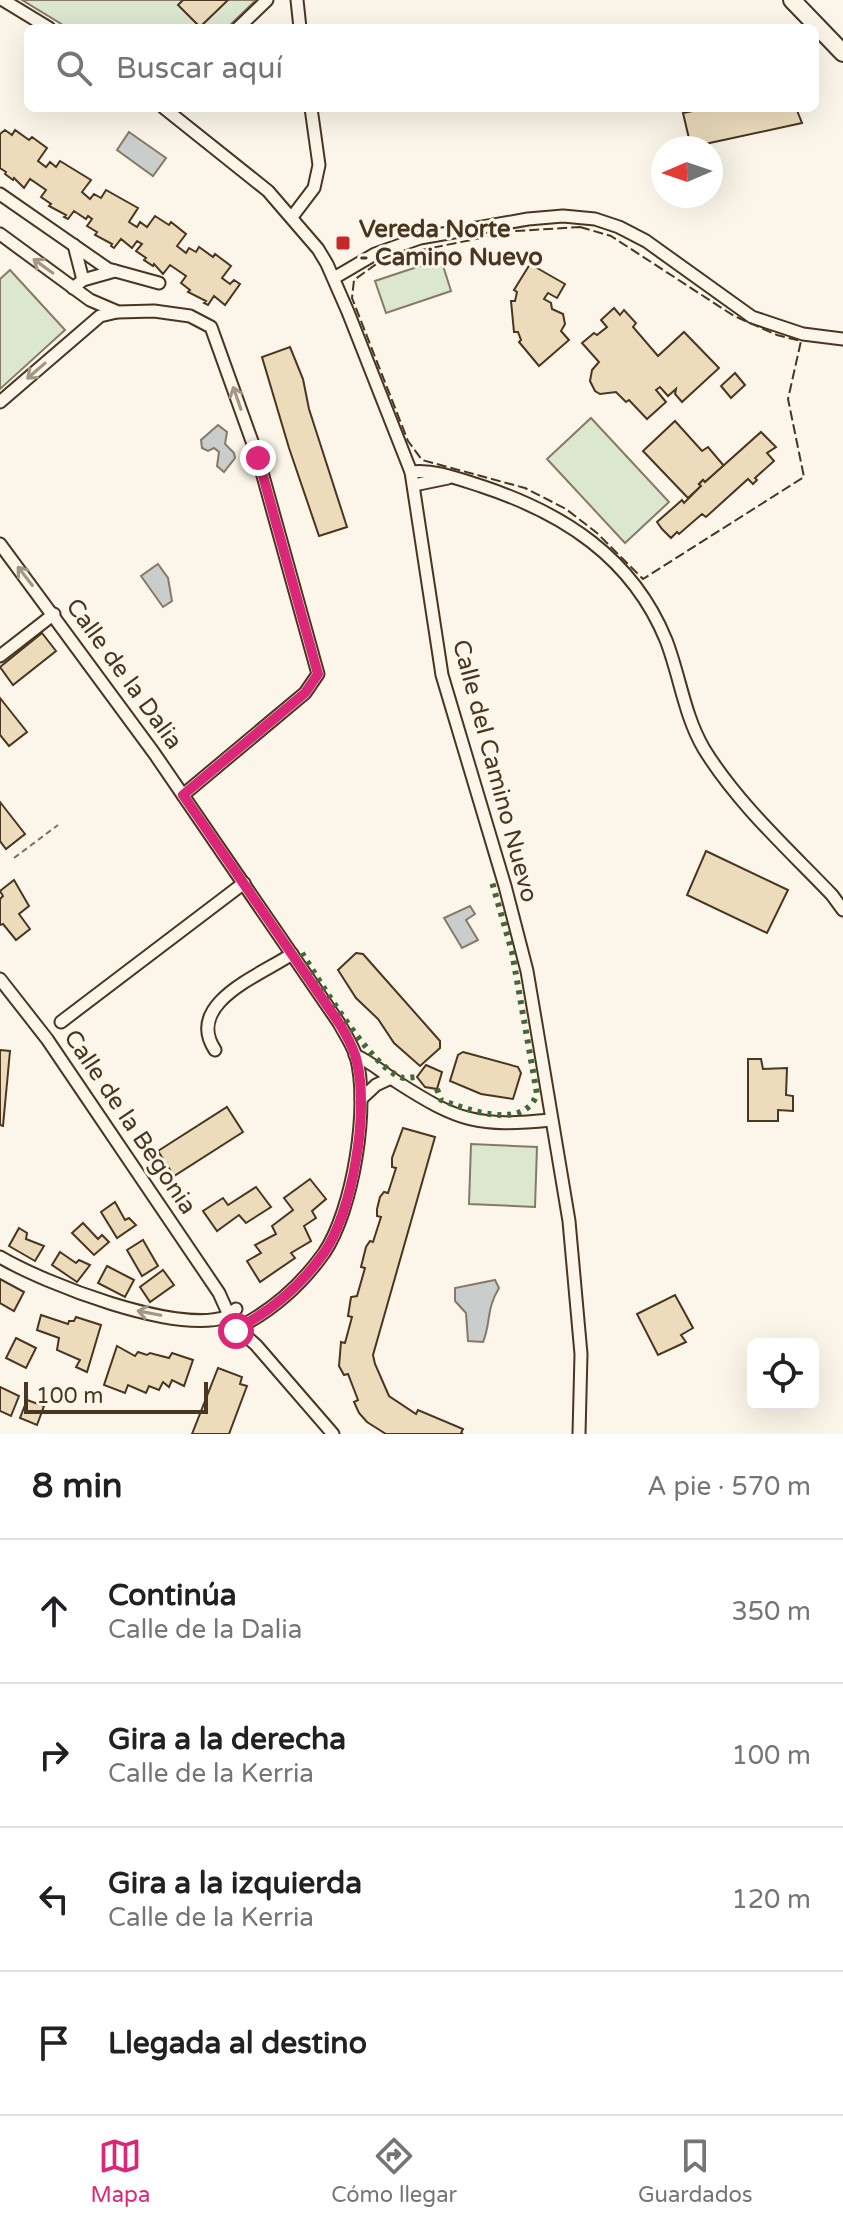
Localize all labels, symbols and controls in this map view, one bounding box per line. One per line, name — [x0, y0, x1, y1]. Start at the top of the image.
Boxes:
search box — [24, 24, 819, 112]
icon: search — [52, 46, 96, 90]
text: Buscar aquí — [116, 50, 283, 87]
north arrow — [651, 136, 723, 208]
place label: Vereda Norte - Camino Nuevo — [359, 215, 543, 272]
marker: Vereda Norte - Camino Nuevo — [334, 234, 352, 252]
one-way arrow — [33, 257, 54, 274]
one-way arrow — [26, 362, 46, 380]
one-way arrow — [228, 386, 243, 411]
route end — [240, 440, 276, 476]
one-way arrow — [16, 566, 33, 587]
street label: Calle de la Dalia — [60, 593, 188, 755]
street label: Calle del Camino Nuevo — [446, 637, 544, 905]
street label: Calle de la Begonia — [57, 1024, 203, 1220]
one-way arrow — [137, 1304, 163, 1319]
route start — [218, 1313, 254, 1349]
map controls — [747, 1338, 819, 1410]
button: locate — [747, 1338, 819, 1410]
scale bar — [24, 1378, 208, 1414]
text: 100 m — [36, 1383, 103, 1409]
text: 8 min — [32, 1466, 123, 1507]
text: A pie · 570 m — [647, 1471, 811, 1502]
text: Continúa — [108, 1577, 237, 1614]
icon: ahead — [32, 1589, 76, 1633]
text: 350 m — [731, 1596, 811, 1627]
text: Calle de la Dalia — [108, 1614, 302, 1645]
text: Gira a la derecha — [108, 1721, 346, 1758]
icon: right — [32, 1733, 76, 1777]
text: 100 m — [731, 1740, 811, 1771]
text: Calle de la Kerria — [108, 1758, 314, 1789]
text: Gira a la izquierda — [108, 1865, 362, 1902]
icon: left — [32, 1877, 76, 1921]
text: 120 m — [731, 1884, 811, 1915]
text: Calle de la Kerria — [108, 1902, 314, 1933]
icon: arrive — [32, 2021, 76, 2065]
text: Llegada al destino — [108, 2025, 367, 2062]
tab: Mapa — [90, 2134, 150, 2208]
tab: Cómo llegar — [331, 2134, 457, 2208]
tab: Guardados — [638, 2134, 753, 2208]

